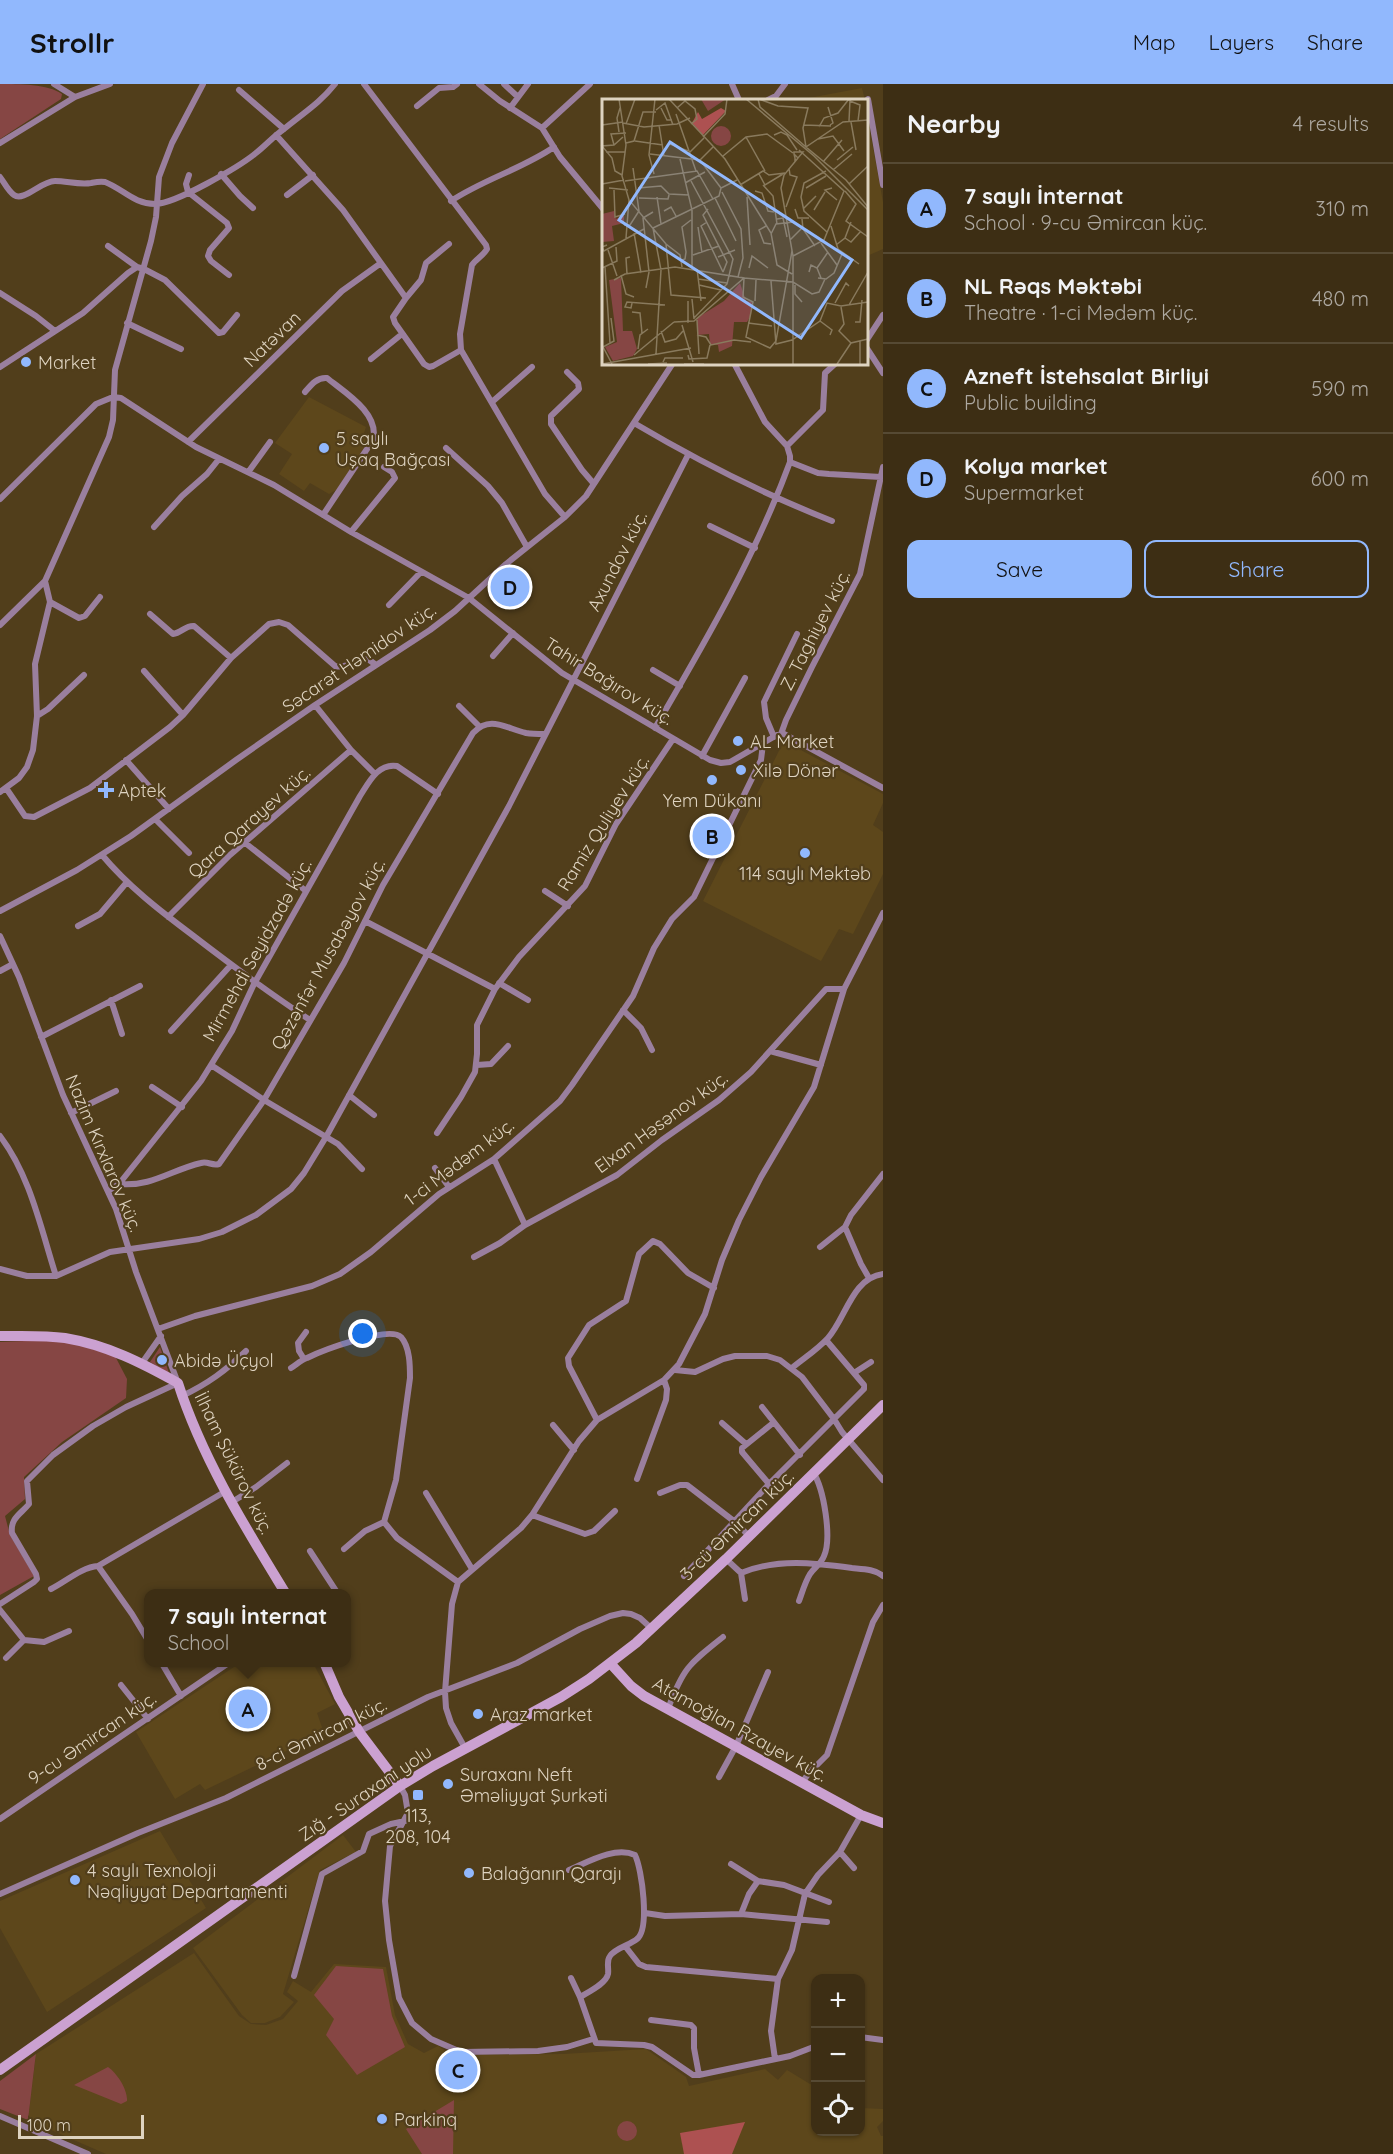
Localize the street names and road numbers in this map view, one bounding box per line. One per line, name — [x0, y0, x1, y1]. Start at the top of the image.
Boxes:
street label: Natəvan — [238, 306, 306, 372]
street label: Axundov küç. — [582, 507, 652, 615]
street label: Z. Taghiyev küç. — [775, 566, 855, 694]
street label: Səcarət Həmidov küç. — [278, 598, 440, 718]
street label: Tahir Bağırov küç. — [540, 632, 678, 730]
street label: Ramiz Quliyev küç. — [552, 751, 654, 895]
street label: Qara Qarayev küç. — [183, 761, 315, 883]
street label: Qəzənfər Musabəyov küç. — [266, 854, 390, 1054]
street label: Mirmehdi Seyidzadə küç. — [197, 855, 317, 1045]
street label: Elxan Həsənov küç. — [590, 1066, 732, 1178]
street label: Nazim Kırxlarov küç. — [60, 1071, 148, 1235]
street label: 1-ci Mədəm küç. — [400, 1113, 518, 1211]
street label: İlham Şükürov küç. — [190, 1388, 278, 1538]
street label: 3-cü Əmircan küç. — [675, 1465, 799, 1585]
street label: Atamoğlan Rzayev küç. — [649, 1671, 831, 1787]
street label: 9-cu Əmircan küç. — [23, 1687, 161, 1789]
street label: 8-ci Əmircan küç. — [252, 1692, 390, 1776]
street label: Zığ - Suraxanı yolu — [294, 1740, 436, 1846]

